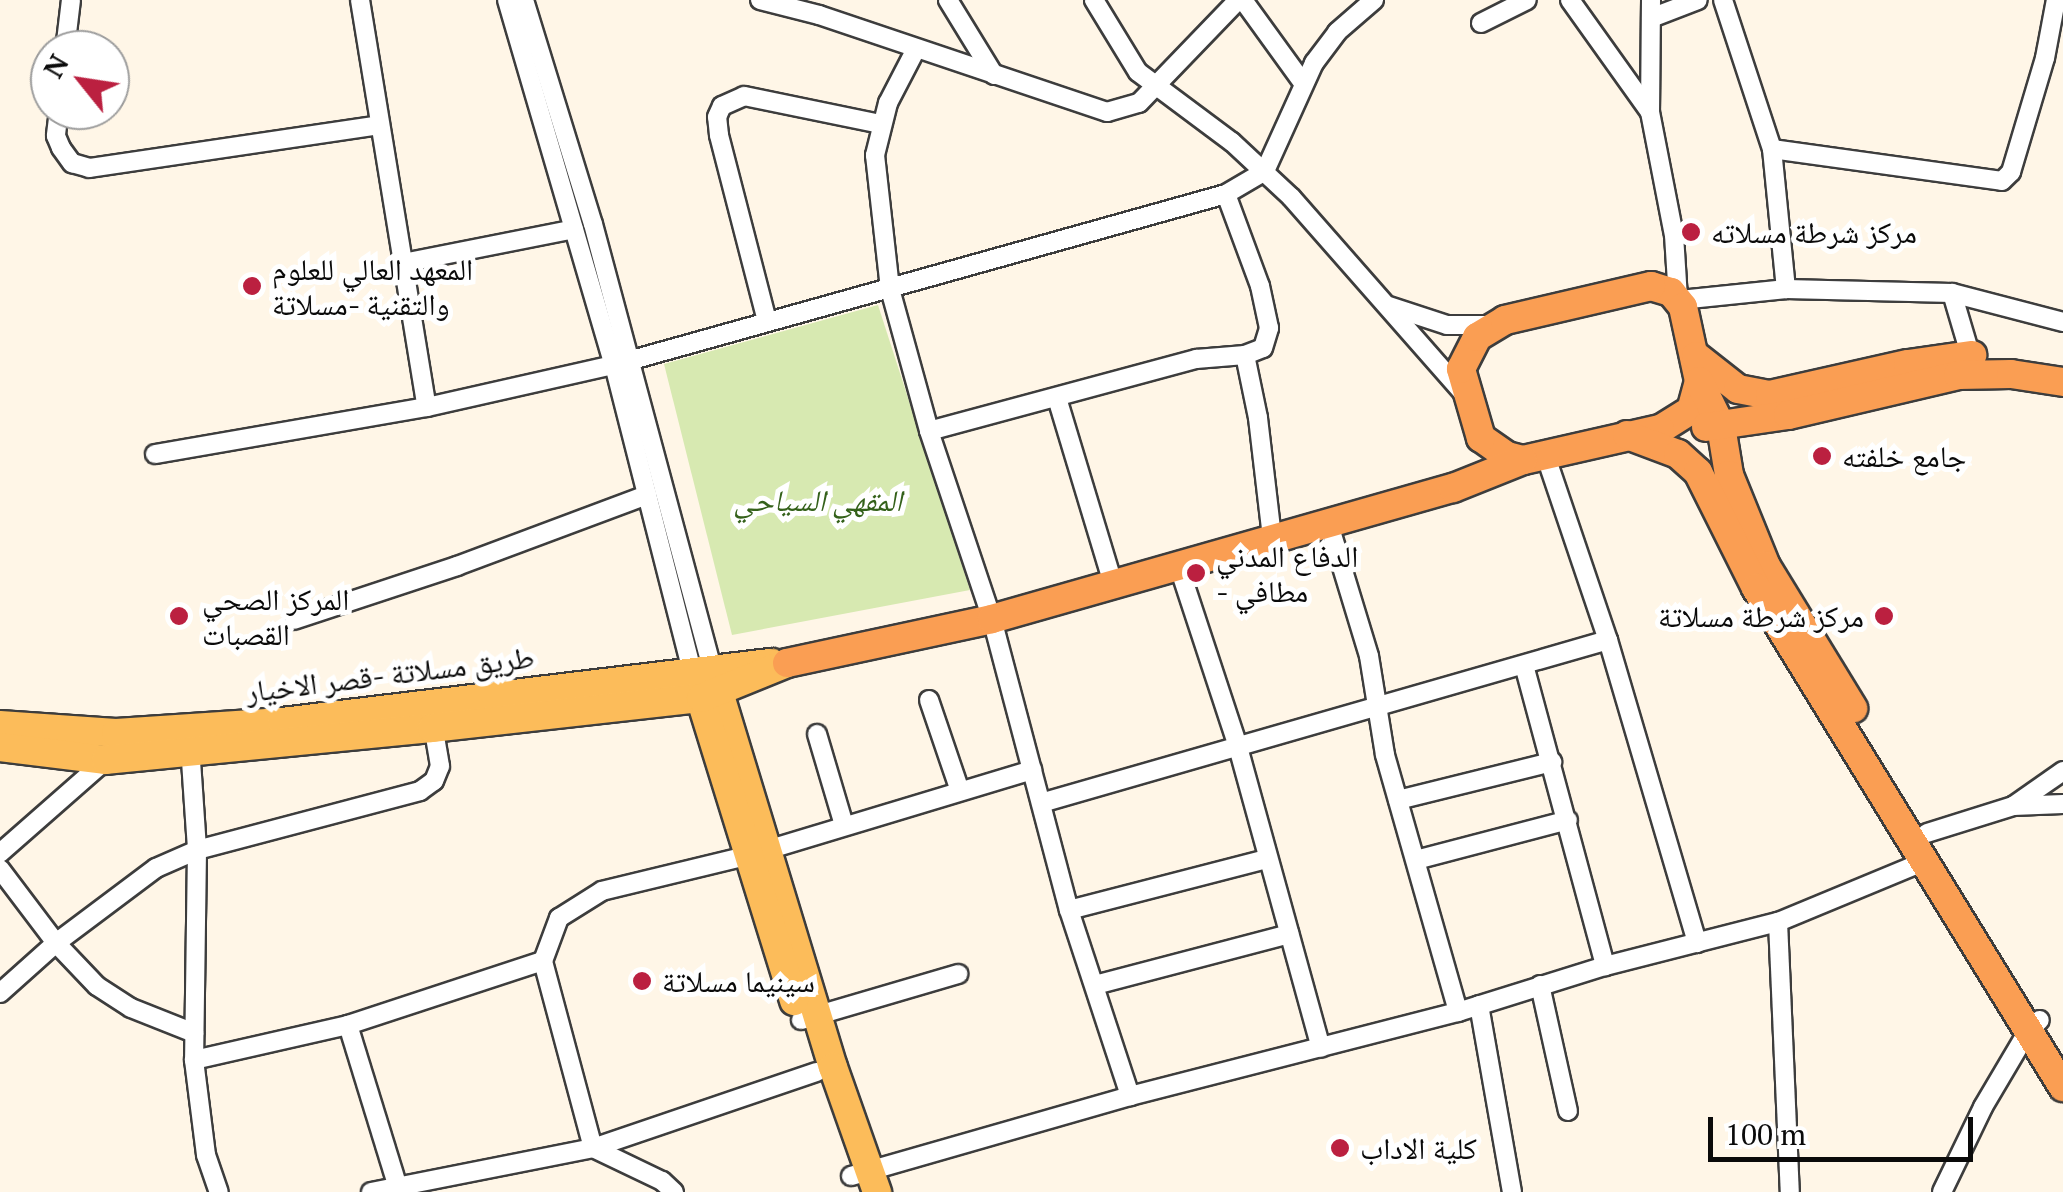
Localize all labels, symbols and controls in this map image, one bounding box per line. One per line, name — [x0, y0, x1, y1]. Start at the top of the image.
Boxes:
north arrow — [30, 30, 130, 130]
text: N — [34, 47, 77, 84]
place label: مركز شرطة مسلاته — [1711, 214, 1917, 250]
marker: مركز شرطة مسلاته — [1680, 221, 1702, 243]
place label: المعهد العالي للعلوم والتقنية -مسلاتة — [272, 251, 473, 322]
marker: المعهد العالي للعلوم والتقنية -مسلاتة — [241, 275, 263, 297]
place label: جامع خلفته — [1842, 438, 1966, 474]
marker: جامع خلفته — [1811, 445, 1833, 467]
park label: المقهي السياحي — [734, 482, 902, 518]
place label: الدفاع المدني - مطافي — [1216, 538, 1358, 608]
marker: الدفاع المدني - مطافي — [1185, 562, 1207, 584]
place label: المركز الصحي القصبات — [202, 581, 349, 652]
place label: مركز شرطة مسلاتة — [1658, 598, 1864, 634]
marker: المركز الصحي القصبات — [166, 603, 192, 629]
marker: مركز شرطة مسلاتة — [1873, 605, 1895, 627]
street label: طريق مسلاتة -قصر الاخيار — [243, 638, 537, 710]
place label: سينيما مسلاتة — [662, 963, 815, 999]
marker: سينيما مسلاتة — [631, 970, 653, 992]
scale bar — [1713, 1097, 1978, 1159]
text: 100 m — [1725, 1114, 1806, 1154]
place label: كلية الاداب — [1360, 1130, 1477, 1166]
marker: كلية الاداب — [1329, 1137, 1351, 1159]

